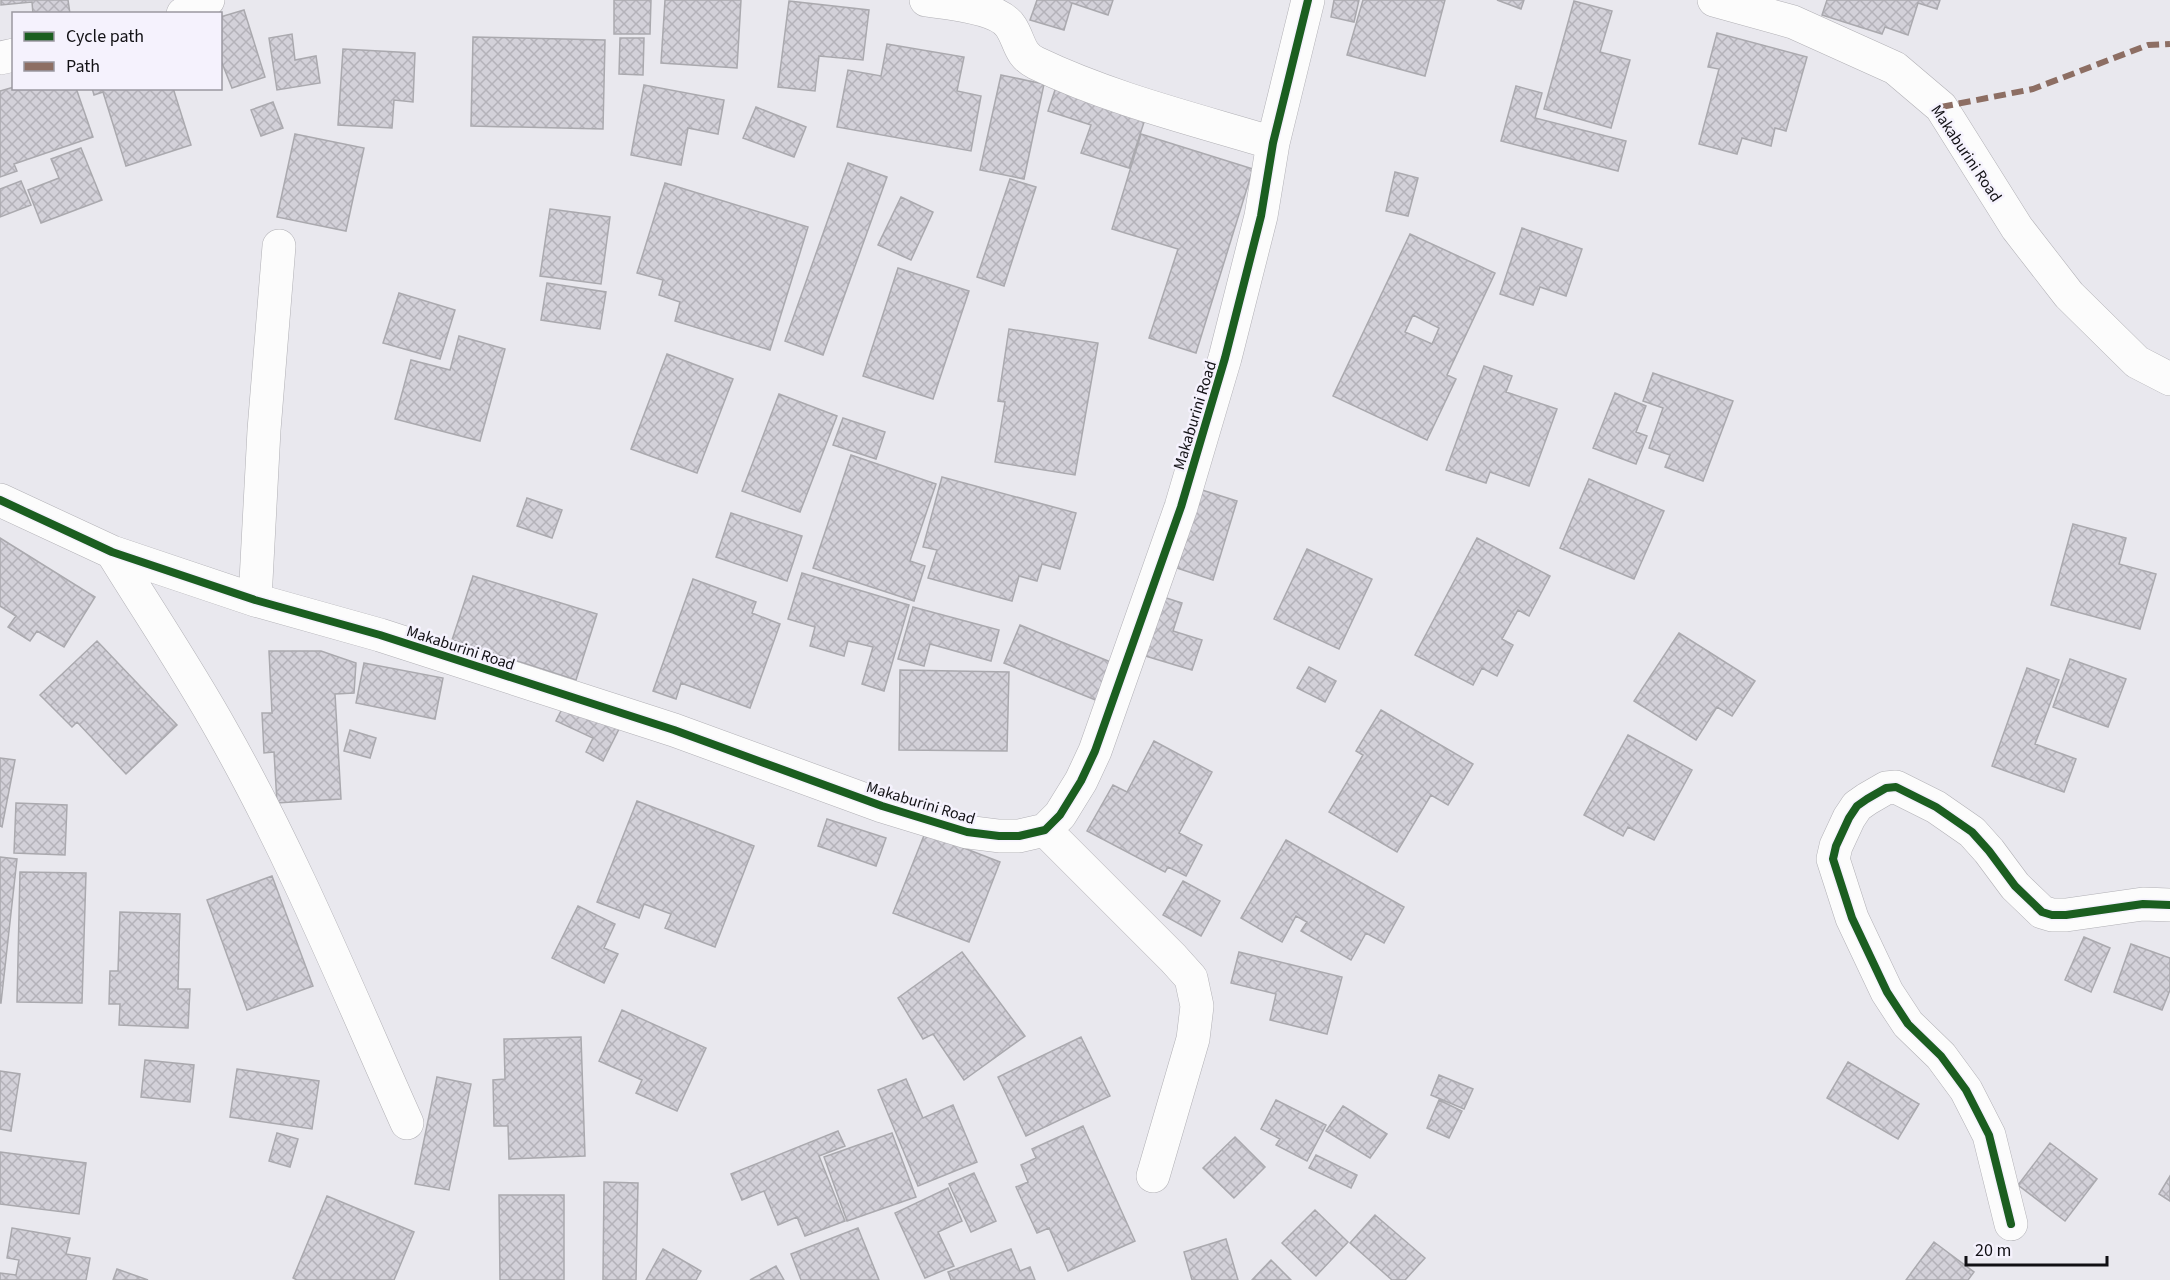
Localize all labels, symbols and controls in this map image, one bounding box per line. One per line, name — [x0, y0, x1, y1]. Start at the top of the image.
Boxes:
legend — [12, 12, 222, 90]
text: Cycle path — [66, 24, 144, 49]
text: Path — [66, 54, 100, 79]
street label: Makaburini Road — [1926, 101, 2007, 206]
street label: Makaburini Road — [1168, 358, 1222, 472]
street label: Makaburini Road — [404, 620, 518, 676]
street label: Makaburini Road — [864, 776, 978, 830]
scale bar — [1966, 1229, 2107, 1267]
text: 20 m — [1975, 1238, 2011, 1263]

